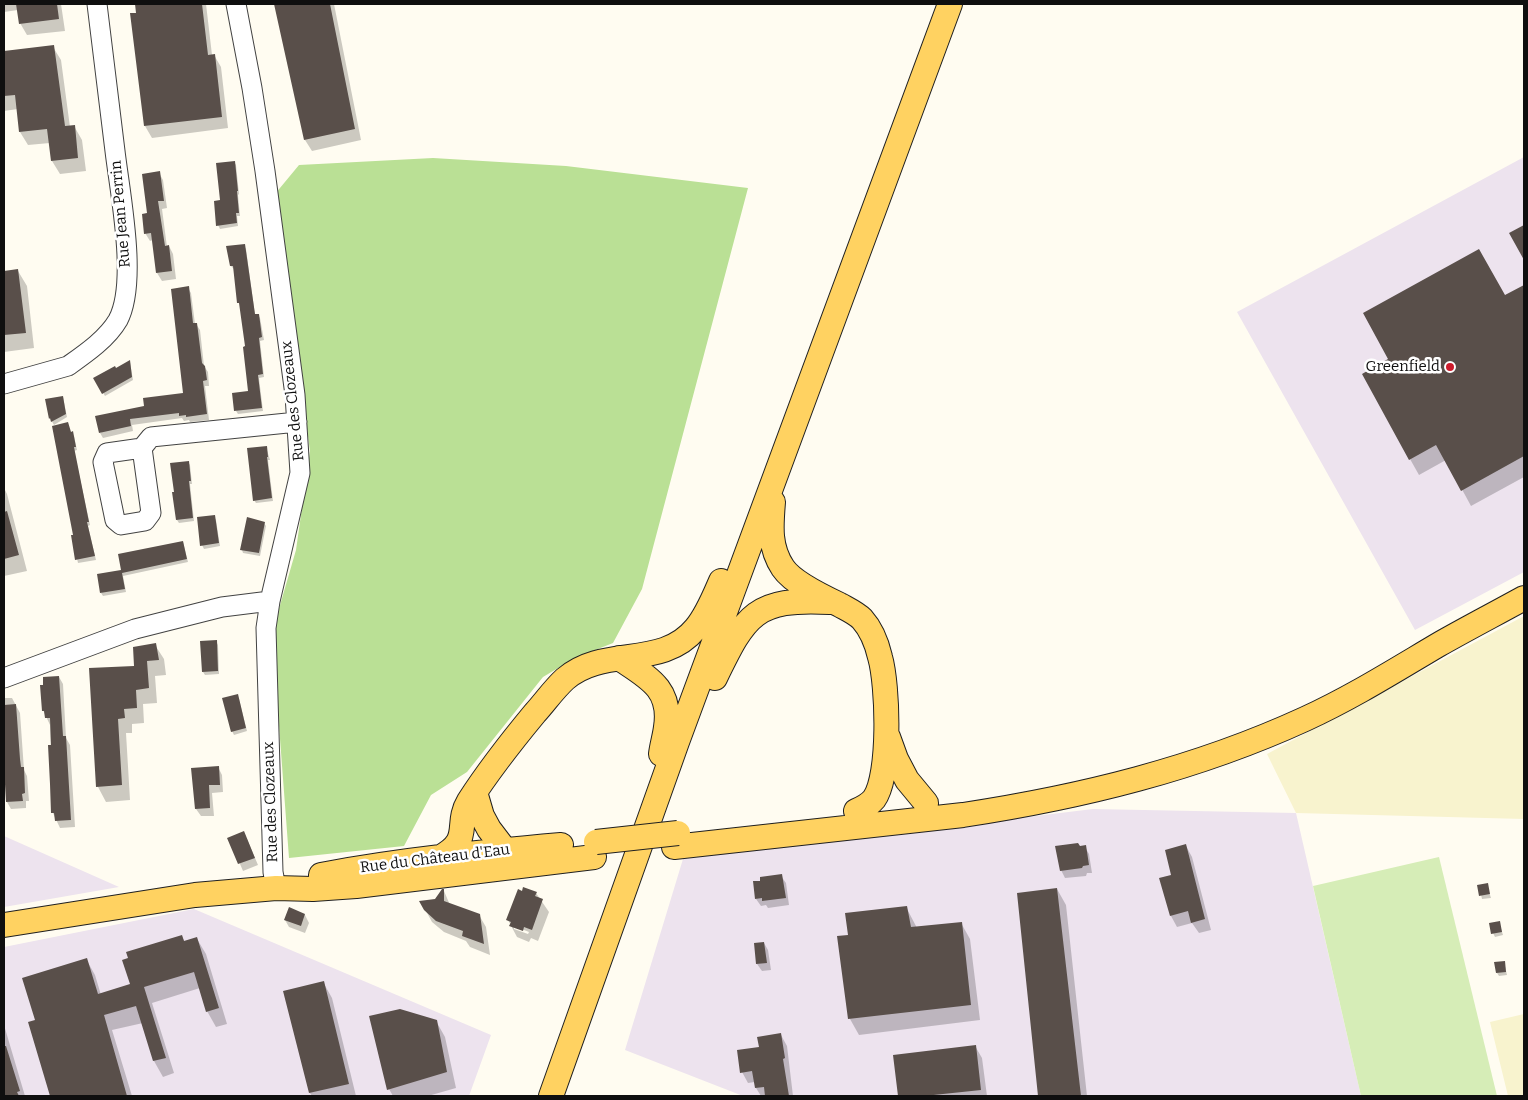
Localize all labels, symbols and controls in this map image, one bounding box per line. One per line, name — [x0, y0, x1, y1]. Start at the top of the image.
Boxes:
street label: Rue Jean Perrin — [107, 160, 135, 268]
street label: Rue des Clozeaux — [278, 340, 308, 462]
place label: Greenfield — [1365, 358, 1440, 376]
marker: Greenfield — [1444, 361, 1456, 373]
street label: Rue des Clozeaux — [260, 741, 282, 863]
street label: Rue du Château d'Eau — [359, 841, 511, 877]

